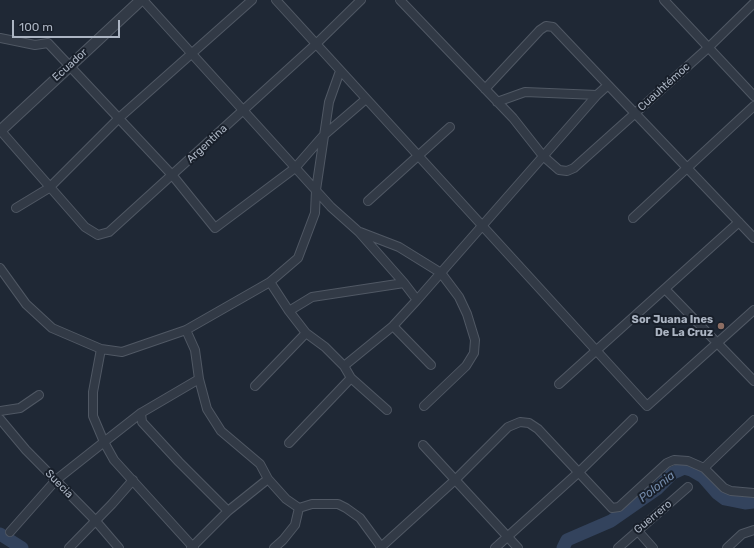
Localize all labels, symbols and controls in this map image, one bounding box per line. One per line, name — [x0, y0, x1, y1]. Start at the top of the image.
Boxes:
scale bar — [14, 12, 122, 38]
text: 100 m — [19, 20, 53, 34]
street label: Ecuador — [50, 46, 90, 84]
street label: Cuauhtémoc — [635, 60, 693, 114]
street label: Argentina — [184, 122, 230, 166]
place label: Sor Juana Ines De La Cruz — [632, 313, 713, 339]
marker: Sor Juana Ines De La Cruz — [716, 321, 726, 331]
street label: Suecia — [42, 467, 76, 501]
water label: Polonia — [636, 469, 678, 505]
street label: Guerrero — [631, 497, 675, 537]

